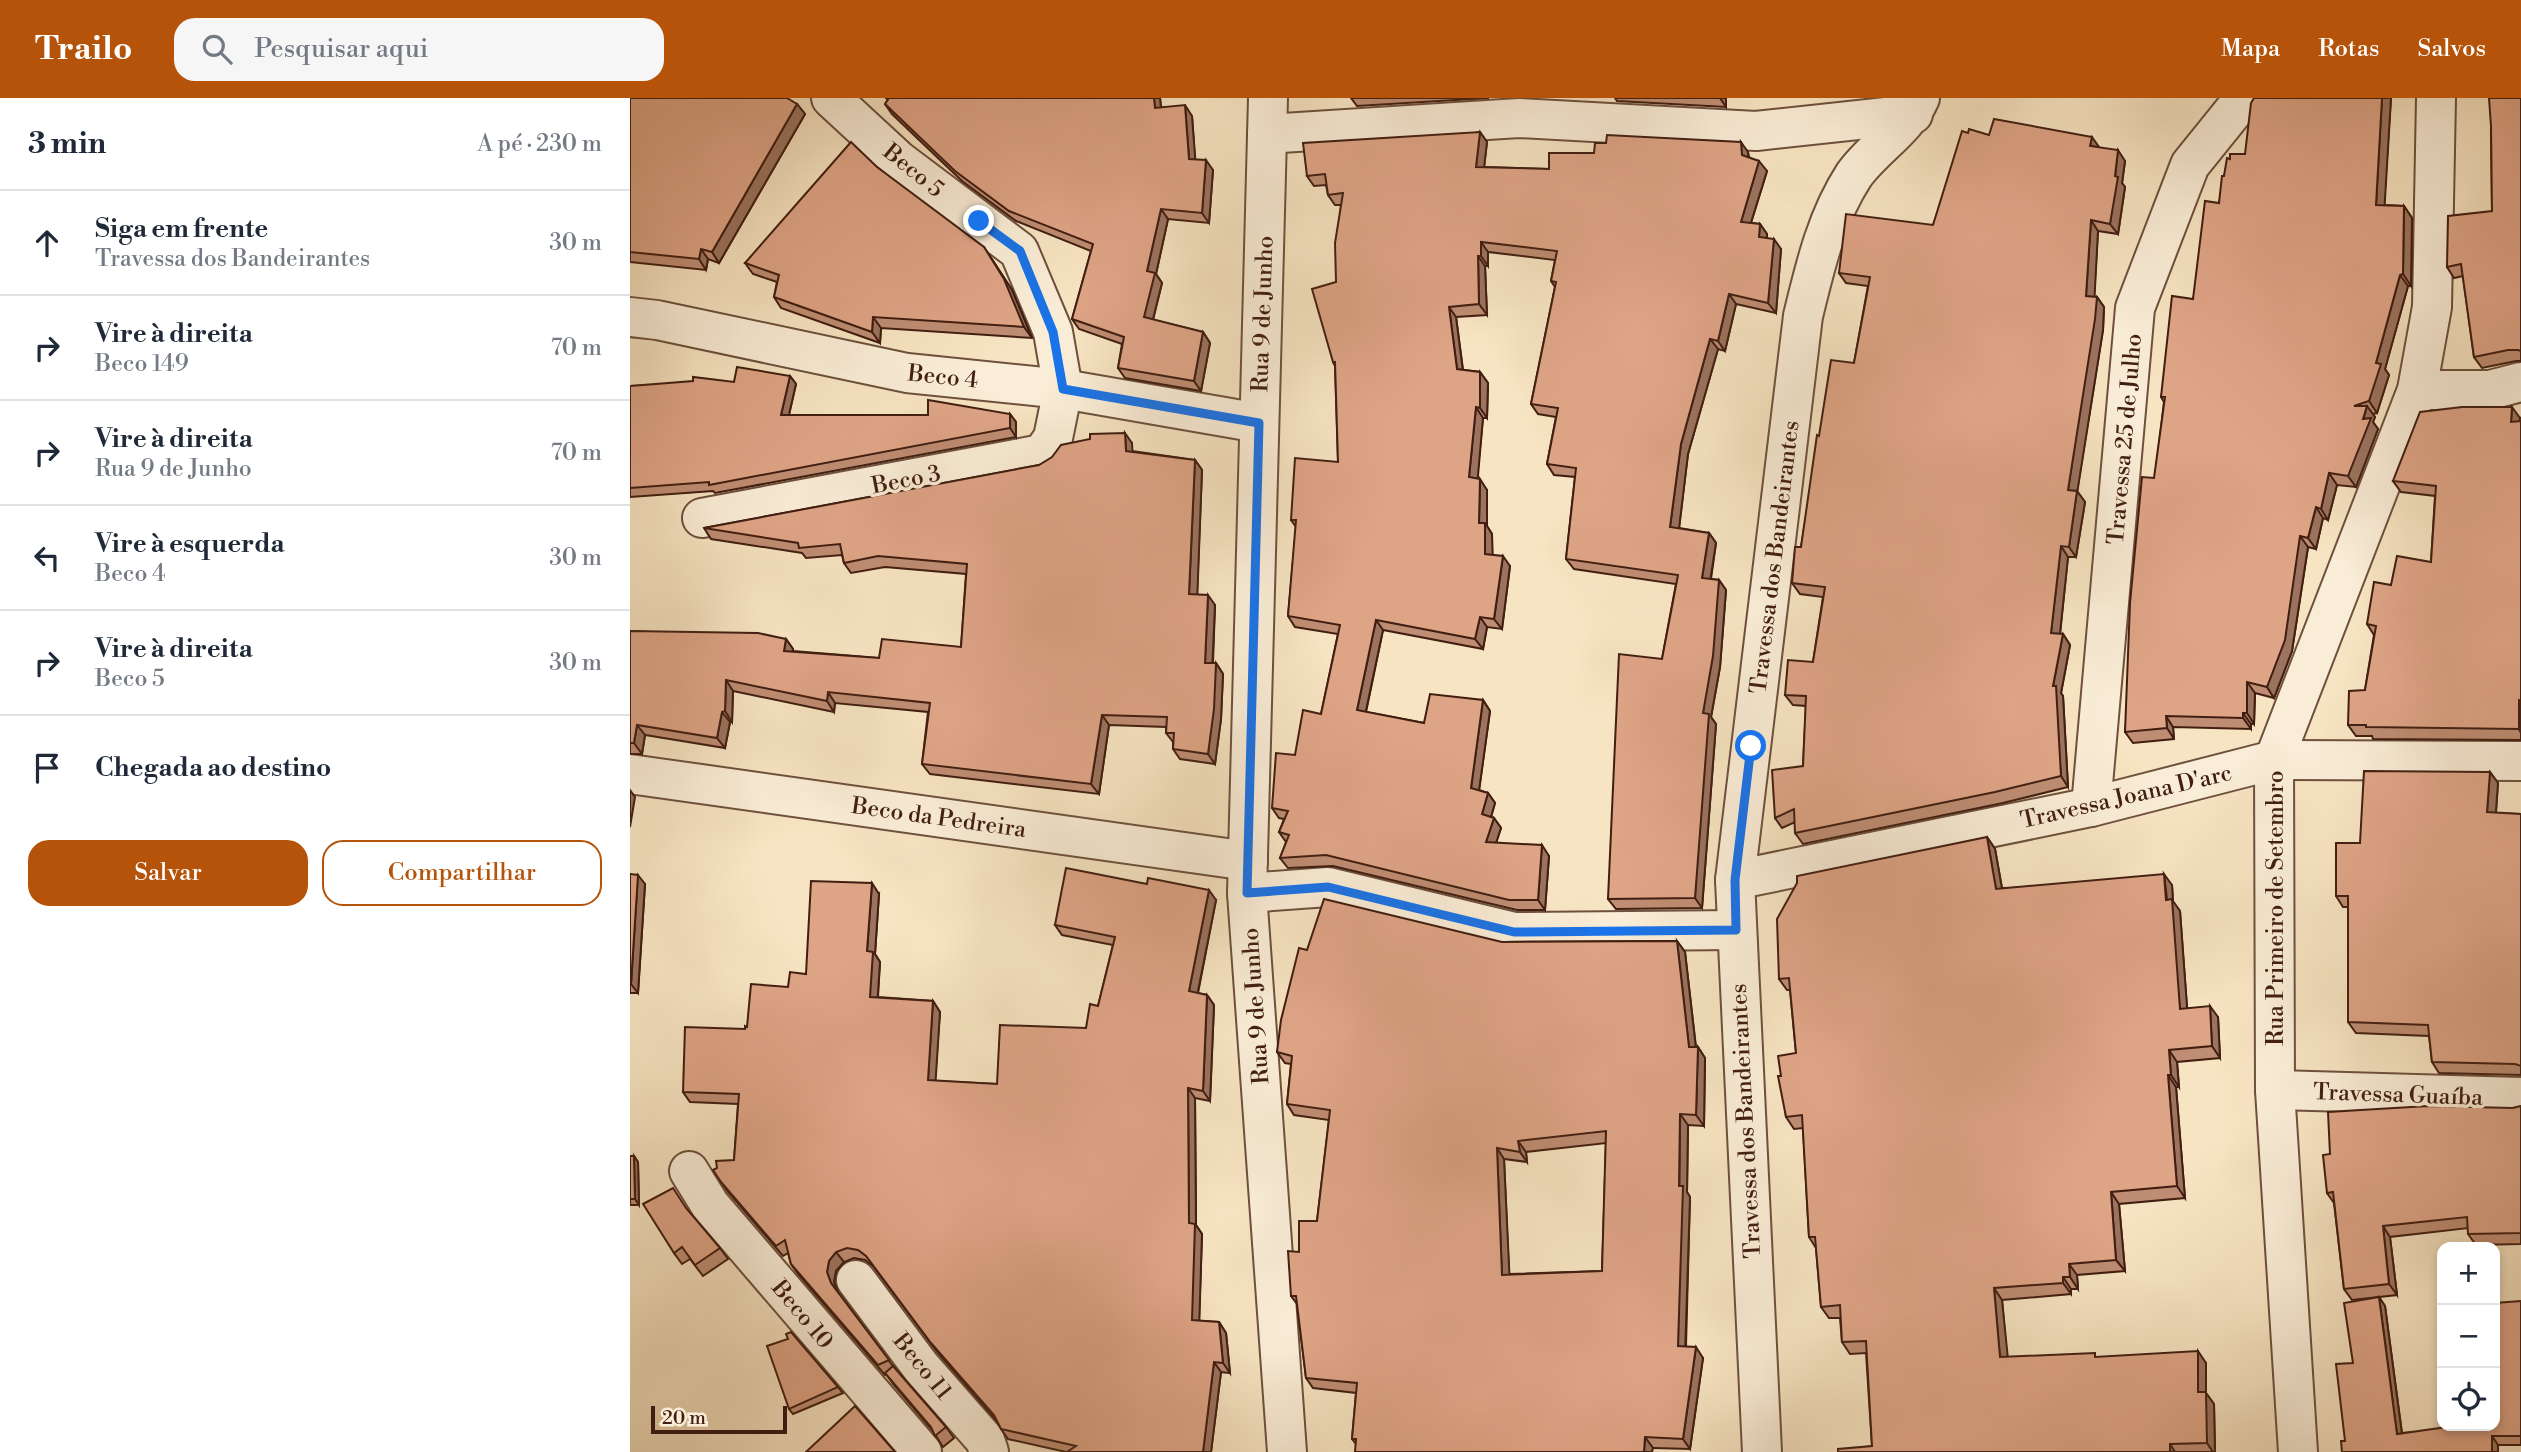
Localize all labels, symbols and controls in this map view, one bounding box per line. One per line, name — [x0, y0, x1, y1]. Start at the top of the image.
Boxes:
search box — [174, 18, 664, 81]
text: Trailo — [35, 29, 132, 70]
icon: search — [198, 30, 236, 68]
text: Pesquisar aqui — [254, 33, 428, 65]
text: Mapa — [2221, 34, 2280, 64]
text: Rotas — [2318, 34, 2379, 64]
text: Salvos — [2417, 34, 2486, 64]
text: 3 min — [28, 125, 106, 163]
text: A pé · 230 m — [477, 130, 602, 158]
street label: Beco 5 — [877, 137, 949, 204]
route end — [963, 205, 994, 236]
text: Siga em frente — [95, 213, 268, 245]
icon: ahead — [28, 224, 66, 262]
text: 30 m — [549, 229, 602, 257]
street label: Rua 9 de Junho — [1246, 235, 1280, 393]
text: Travessa dos Bandeirantes — [95, 245, 370, 273]
text: Vire à direita — [95, 318, 253, 350]
icon: right — [28, 329, 66, 367]
street label: Travessa 25 de Julho — [2102, 332, 2148, 546]
text: 70 m — [551, 334, 602, 362]
text: Beco 149 — [95, 350, 189, 378]
street label: Beco 4 — [905, 359, 980, 395]
street label: Travessa dos Bandeirantes — [1744, 419, 1806, 695]
text: Vire à direita — [95, 423, 253, 455]
icon: right — [28, 434, 66, 472]
text: 70 m — [551, 439, 602, 467]
text: Rua 9 de Junho — [95, 455, 252, 483]
street label: Beco 3 — [868, 460, 943, 501]
text: Vire à esquerda — [95, 528, 285, 560]
icon: left — [28, 539, 66, 577]
text: 30 m — [549, 544, 602, 572]
text: Beco 4 — [95, 560, 166, 588]
text: Vire à direita — [95, 633, 253, 665]
icon: right — [28, 644, 66, 682]
text: 30 m — [549, 649, 602, 677]
text: Beco 5 — [95, 665, 165, 693]
route start — [1735, 730, 1766, 761]
icon: arrive — [28, 749, 66, 787]
text: Chegada ao destino — [95, 752, 331, 784]
street label: Travessa Joana D'arc — [2018, 759, 2235, 835]
street label: Rua Primeiro de Setembro — [2262, 770, 2290, 1046]
street label: Beco da Pedreira — [849, 792, 1028, 844]
button: Salvar — [28, 840, 308, 906]
button: Compartilhar — [322, 840, 602, 906]
street label: Rua 9 de Junho — [1237, 927, 1275, 1085]
street label: Travessa dos Bandeirantes — [1725, 983, 1767, 1259]
street label: Travessa Guaíba — [2313, 1078, 2484, 1112]
map controls — [2437, 1242, 2500, 1431]
button: + — [2437, 1242, 2500, 1305]
street label: Beco 10 — [765, 1274, 839, 1355]
button: − — [2437, 1305, 2500, 1368]
street label: Beco 11 — [886, 1327, 958, 1406]
button: locate — [2437, 1368, 2500, 1431]
scale bar — [651, 1403, 788, 1435]
text: 20 m — [662, 1406, 706, 1430]

